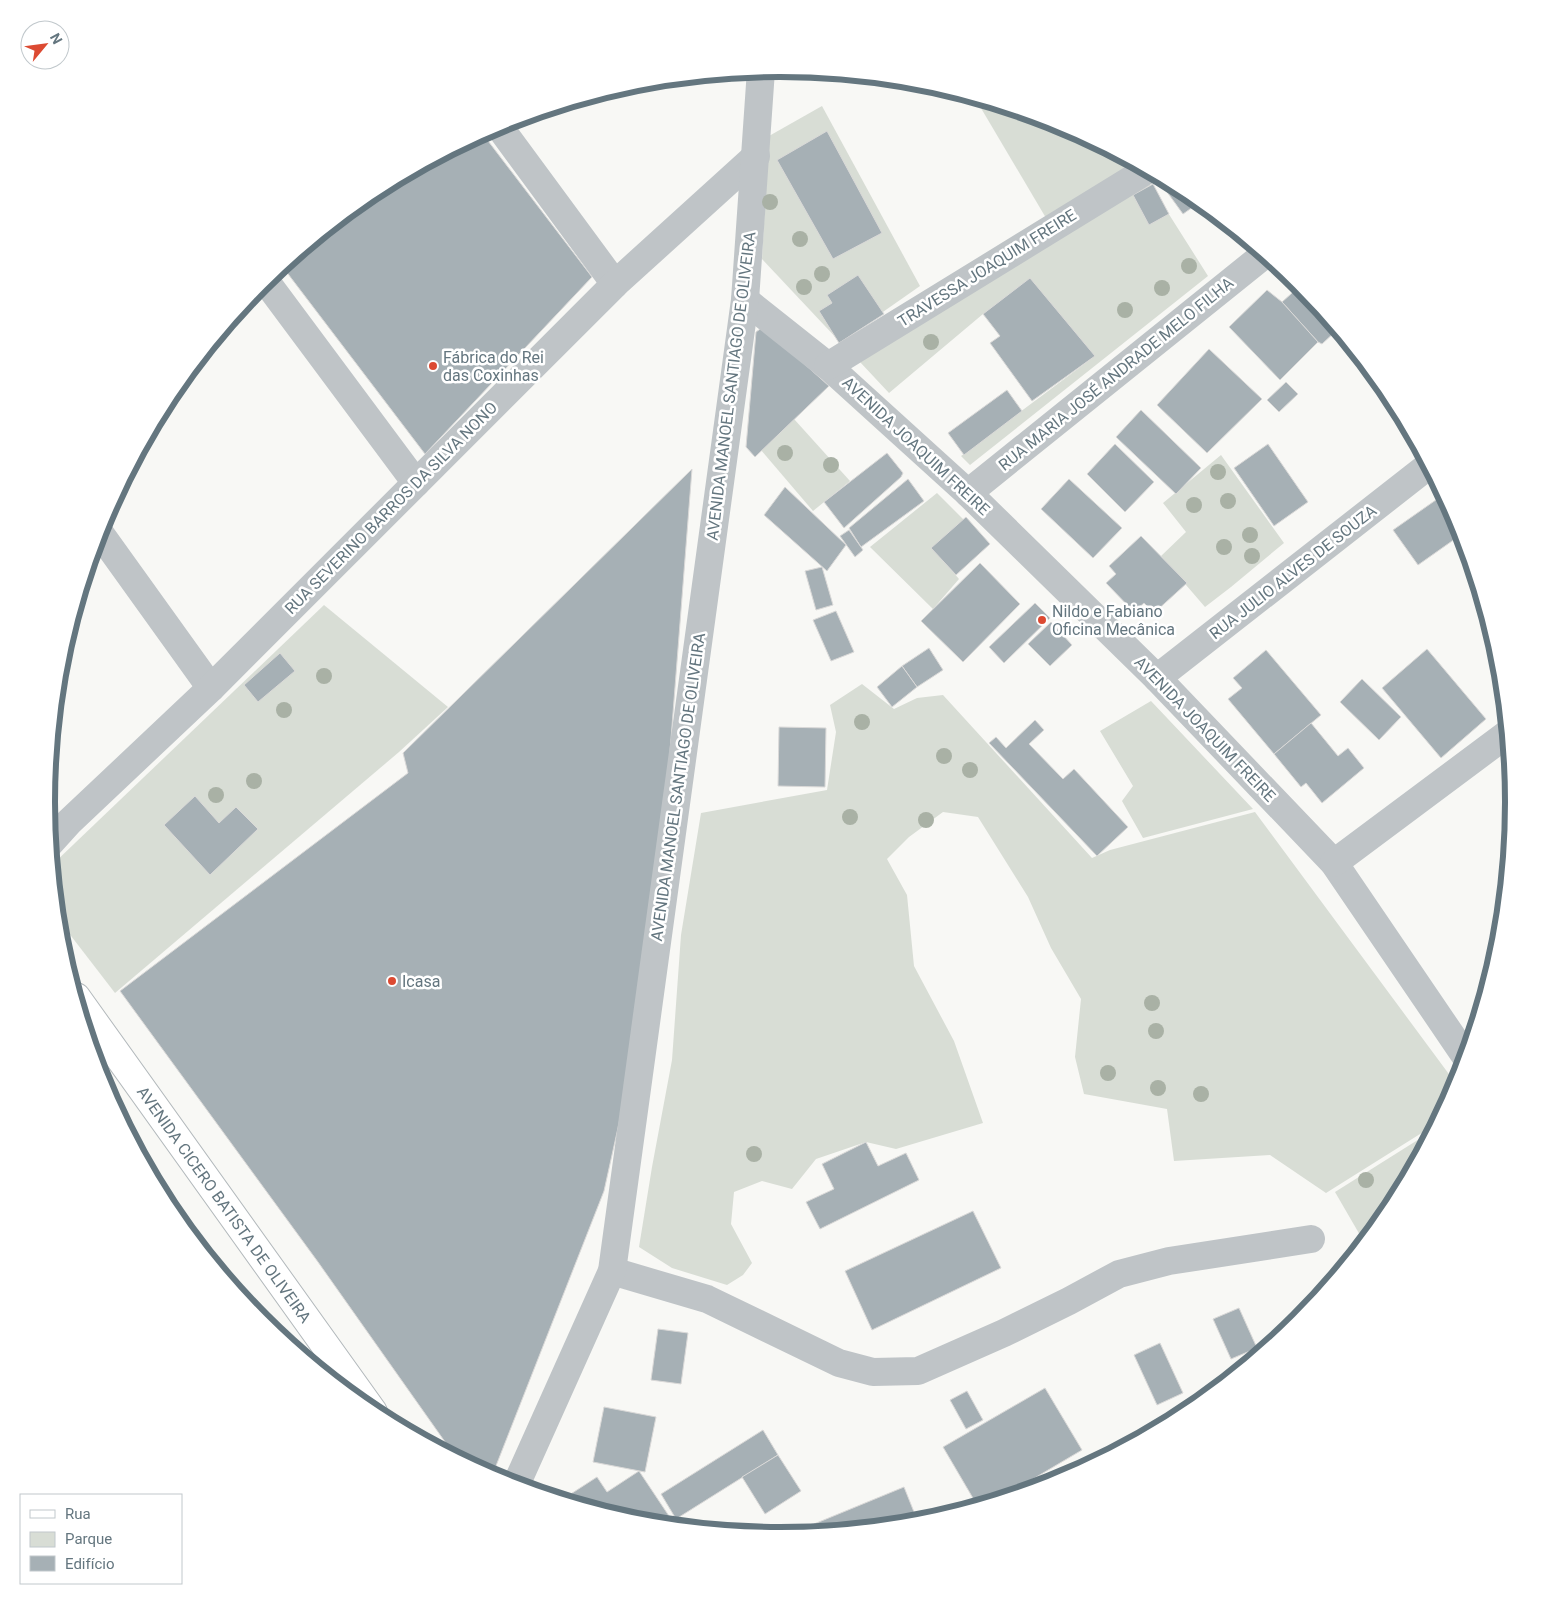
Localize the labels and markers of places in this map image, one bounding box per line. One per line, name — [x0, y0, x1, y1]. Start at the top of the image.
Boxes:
place label: Fábrica do Rei das Coxinhas — [443, 348, 544, 385]
marker: Fábrica do Rei das Coxinhas — [427, 360, 439, 372]
place label: Nildo e Fabiano Oficina Mecânica — [1052, 602, 1175, 639]
marker: Nildo e Fabiano Oficina Mecânica — [1036, 614, 1048, 626]
place label: Icasa — [402, 972, 440, 991]
marker: Icasa — [386, 975, 398, 987]

